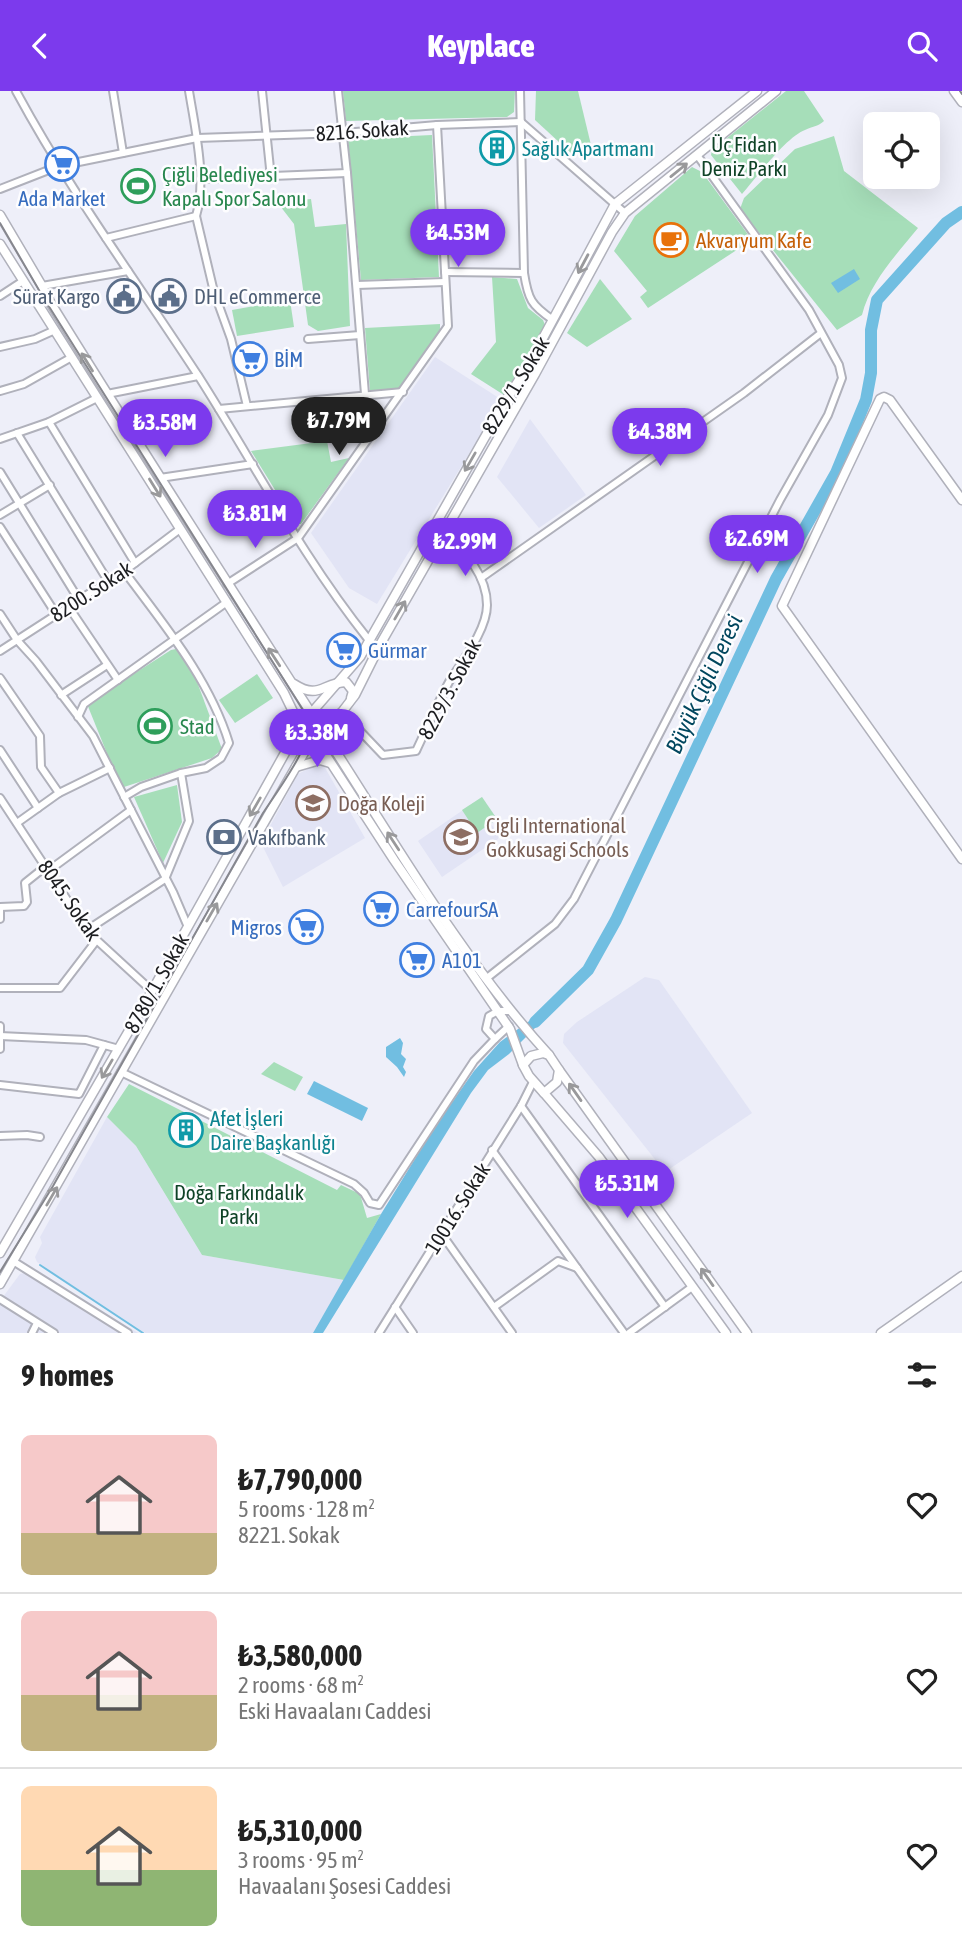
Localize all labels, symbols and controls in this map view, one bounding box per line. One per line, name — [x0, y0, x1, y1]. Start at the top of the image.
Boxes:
icon: back — [21, 27, 59, 65]
text: Keyplace — [427, 27, 535, 64]
icon: search — [903, 27, 941, 65]
map controls — [863, 112, 940, 189]
button: locate — [863, 112, 940, 189]
street label: 8216. Sokak — [315, 115, 409, 145]
building icon: Sağlık Apartmanı — [478, 129, 516, 167]
park label: Üç Fidan Deniz Parkı — [701, 132, 787, 180]
place label: Sağlık Apartmanı — [522, 136, 654, 160]
supermarket icon: Ada Market — [43, 145, 81, 183]
place label: Çiğli Belediyesi Kapalı Spor Salonu — [162, 162, 306, 210]
one-way arrow — [669, 163, 687, 178]
sports icon: Çiğli Belediyesi Kapalı Spor Salonu — [119, 167, 157, 205]
place label: Ada Market — [18, 186, 106, 210]
pin: ₺4.53M — [401, 209, 515, 269]
text: ₺4.53M — [426, 219, 490, 245]
cafe icon: Akvaryum Kafe — [652, 221, 690, 259]
place label: Akvaryum Kafe — [696, 228, 812, 252]
one-way arrow — [575, 253, 589, 274]
public building icon: Sürat Kargo — [105, 277, 143, 315]
public building icon: DHL eCommerce — [150, 277, 188, 315]
place label: Sürat Kargo — [13, 284, 100, 308]
place label: DHL eCommerce — [194, 284, 321, 308]
street label: 8229/1. Sokak — [476, 332, 554, 438]
supermarket icon: BİM — [231, 340, 269, 378]
place label: BİM — [274, 347, 303, 371]
one-way arrow — [79, 352, 93, 372]
pin: ₺7.79M — [282, 397, 396, 457]
pin: ₺3.58M — [108, 399, 222, 459]
text: ₺7.79M — [307, 407, 371, 433]
text: ₺3.58M — [133, 409, 197, 435]
pin: ₺4.38M — [603, 409, 717, 468]
text: ₺4.38M — [628, 418, 692, 444]
one-way arrow — [463, 451, 477, 471]
one-way arrow — [147, 478, 162, 497]
pin: ₺3.81M — [198, 491, 312, 550]
text: ₺3.81M — [223, 500, 287, 526]
pin: ₺2.69M — [700, 515, 814, 575]
pin: ₺2.99M — [408, 519, 522, 578]
text: ₺2.69M — [725, 525, 789, 551]
text: ₺2.99M — [433, 528, 497, 554]
street label: 8200. Sokak — [45, 556, 137, 626]
one-way arrow — [393, 601, 407, 621]
water label: Büyük Çiğli Deresi — [660, 610, 748, 758]
supermarket icon: Gürmar — [325, 631, 363, 669]
street label: 8229/3. Sokak — [413, 635, 485, 743]
place label: Gürmar — [368, 638, 427, 662]
one-way arrow — [266, 648, 280, 668]
sports icon: Stad — [136, 707, 174, 745]
pin: ₺3.38M — [260, 709, 374, 769]
place label: Stad — [180, 714, 215, 738]
text: ₺3.38M — [285, 719, 349, 745]
school or university icon: Doğa Koleji — [294, 784, 332, 822]
place label: Doğa Koleji — [338, 791, 425, 815]
one-way arrow — [248, 796, 262, 816]
place label: Cigli International Gokkusagi Schools — [486, 813, 629, 861]
bank icon: Vakıfbank — [205, 818, 243, 856]
school or university icon: Cigli International Gokkusagi Schools — [442, 818, 480, 856]
place label: Vakıfbank — [248, 825, 326, 849]
one-way arrow — [386, 832, 400, 852]
street label: 8045. Sokak — [33, 855, 107, 945]
supermarket icon: CarrefourSA — [362, 890, 400, 928]
place label: CarrefourSA — [406, 897, 499, 921]
one-way arrow — [206, 902, 219, 923]
supermarket icon: Migros — [287, 908, 325, 946]
place label: Migros — [231, 915, 282, 939]
street label: 8780/1. Sokak — [119, 929, 193, 1037]
supermarket icon: A101 — [398, 941, 436, 979]
place label: A101 — [442, 948, 482, 972]
one-way arrow — [100, 1058, 113, 1079]
one-way arrow — [568, 1083, 582, 1102]
place label: Afet İşleri Daire Başkanlığı — [210, 1106, 336, 1154]
building icon: Afet İşleri Daire Başkanlığı — [167, 1111, 205, 1149]
street label: 10016. Sokak — [420, 1158, 494, 1258]
pin: ₺5.31M — [570, 1161, 684, 1220]
text: ₺5.31M — [595, 1170, 659, 1196]
park label: Doğa Farkındalık Parkı — [174, 1180, 304, 1228]
one-way arrow — [45, 1186, 59, 1206]
one-way arrow — [700, 1268, 714, 1287]
icon: filters — [903, 1356, 941, 1394]
text: 9 homes — [21, 1358, 114, 1392]
text: ₺7,790,000 — [238, 1462, 362, 1496]
icon: home — [77, 1463, 161, 1547]
icon: heart — [903, 1486, 941, 1524]
text: 5 rooms · 128 m² — [238, 1496, 375, 1522]
text: 8221. Sokak — [238, 1522, 340, 1548]
text: ₺3,580,000 — [238, 1638, 362, 1672]
icon: home — [77, 1639, 161, 1723]
icon: heart — [903, 1662, 941, 1700]
text: 2 rooms · 68 m² — [238, 1672, 364, 1698]
text: Eski Havaalanı Caddesi — [238, 1698, 432, 1724]
text: ₺5,310,000 — [238, 1813, 362, 1847]
icon: home — [77, 1814, 161, 1898]
icon: heart — [903, 1837, 941, 1875]
text: 3 rooms · 95 m² — [238, 1847, 364, 1873]
text: Havaalanı Şosesi Caddesi — [238, 1873, 451, 1899]

